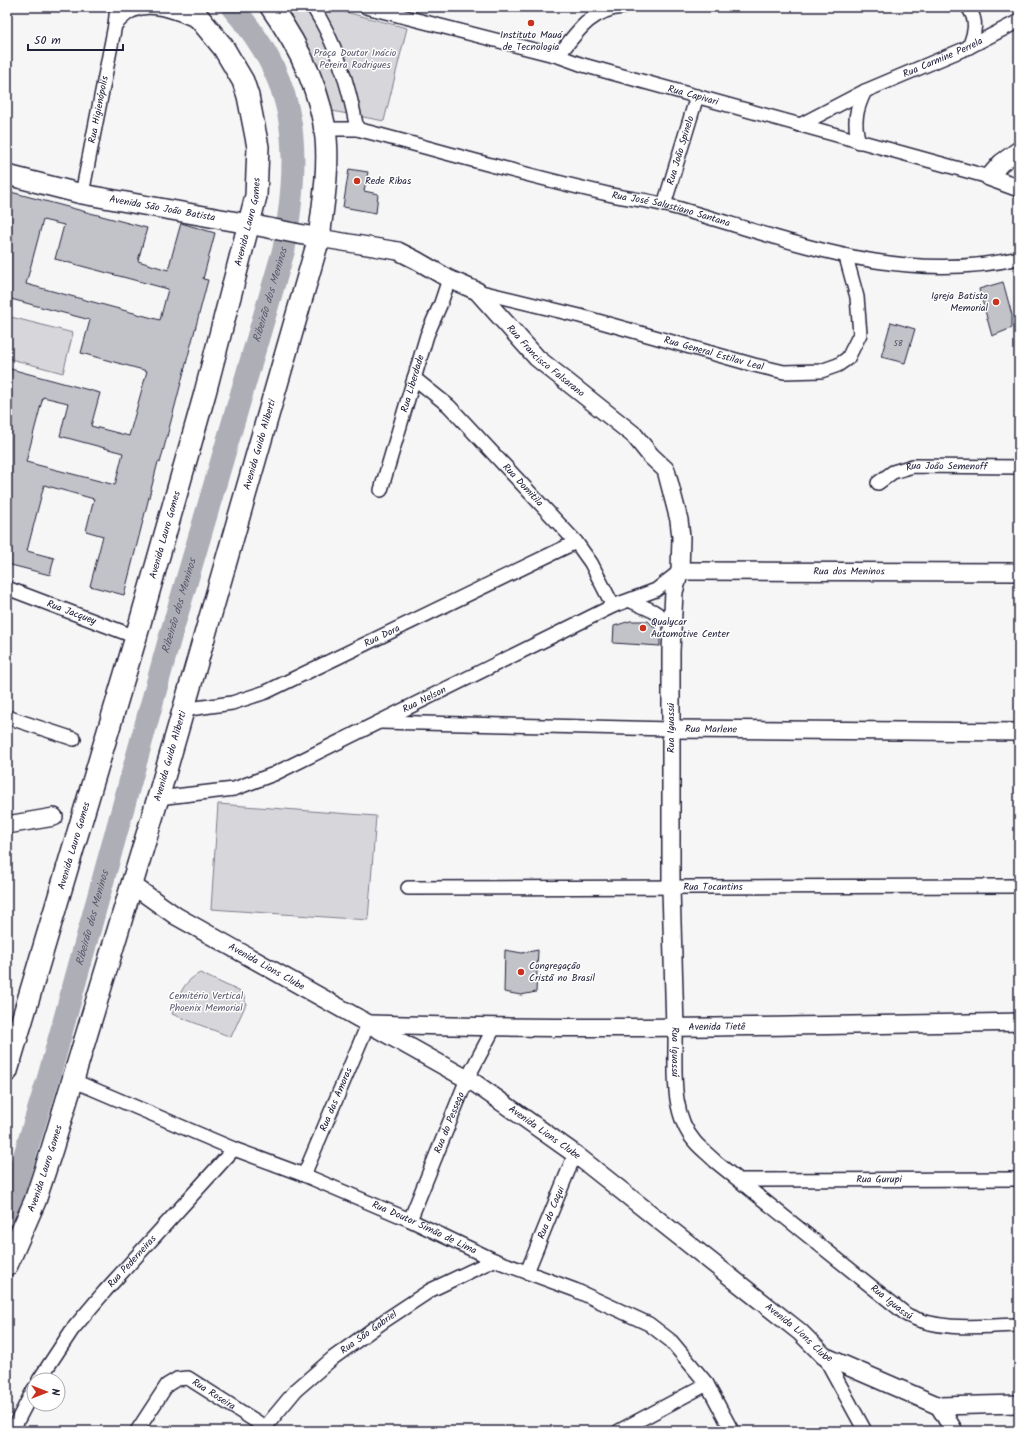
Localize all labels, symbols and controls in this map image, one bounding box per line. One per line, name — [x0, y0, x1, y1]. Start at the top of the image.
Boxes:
marker: Instituto Mauá de Tecnologia — [526, 18, 536, 28]
scale bar — [28, 26, 123, 52]
place label: Instituto Mauá de Tecnologia — [500, 27, 563, 55]
text: 50 m — [34, 31, 61, 50]
street label: Rua Carmine Perrela — [900, 33, 986, 82]
park label: Praça Doutor Inácio Pereira Rodrigues — [314, 45, 397, 73]
street label: Rua Higienópolis — [84, 74, 113, 145]
street label: Rua Capivari — [666, 81, 721, 110]
street label: Rua João Spinelo — [663, 114, 699, 187]
place label: Rede Ribas — [365, 173, 412, 189]
marker: Rede Ribas — [352, 176, 362, 186]
street label: Avenida Lauro Gomes — [230, 177, 265, 268]
street label: Rua José Salustiano Santana — [610, 187, 732, 231]
street label: Avenida São João Batista — [108, 191, 217, 226]
water label: Ribeirão dos Meninos — [248, 244, 293, 345]
place label: Igreja Batista Memorial — [931, 288, 989, 316]
marker: Igreja Batista Memorial — [991, 297, 1001, 307]
street label: Rua Francisco Falsarano — [503, 321, 589, 401]
street label: Rua General Estilav Leal — [662, 332, 766, 375]
house number: 58 — [893, 337, 903, 350]
street label: Rua Liberdade — [396, 352, 429, 414]
street label: Avenida Guido Aliberti — [239, 397, 280, 492]
street label: Rua João Semenoff — [904, 458, 989, 476]
street label: Rua Domitila — [499, 460, 547, 511]
street label: Avenida Lauro Gomes — [145, 488, 185, 581]
water label: Ribeirão dos Meninos — [157, 555, 202, 655]
street label: Rua dos Meninos — [813, 563, 885, 580]
street label: Rua Jacquey — [44, 596, 99, 629]
place label: Qualycar Automotive Center — [651, 614, 730, 642]
street label: Rua Dora — [361, 620, 403, 651]
marker: Qualycar Automotive Center — [638, 623, 648, 633]
street label: Rua Nelson — [400, 682, 449, 717]
street label: Rua Iguassú — [663, 703, 679, 753]
street label: Avenida Guido Aliberti — [150, 708, 191, 803]
street label: Rua Marlene — [685, 721, 738, 738]
street label: Avenida Lauro Gomes — [53, 799, 95, 891]
water label: Ribeirão dos Meninos — [71, 867, 115, 968]
street label: Rua Tocantins — [683, 879, 744, 895]
street label: Avenida Lions Clube — [225, 939, 308, 995]
place label: Congregação Cristã no Brasil — [529, 958, 595, 986]
marker: Congregação Cristã no Brasil — [516, 967, 526, 977]
park label: Cemitério Vertical Phoenix Memorial — [169, 988, 244, 1016]
street label: Avenida Tietê — [689, 1019, 746, 1035]
street label: Rua Iguassú — [667, 1027, 683, 1077]
street label: Rua das Amoras — [315, 1064, 357, 1134]
street label: Rua do Pessego — [430, 1089, 469, 1156]
street label: Avenida Lions Clube — [505, 1101, 585, 1164]
street label: Avenida Lauro Gomes — [23, 1122, 67, 1214]
street label: Rua Gurupi — [856, 1171, 902, 1188]
street label: Rua do Caqui — [533, 1183, 569, 1241]
street label: Rua Doutor Simão de Lima — [369, 1197, 480, 1259]
street label: Rua Pederneiras — [104, 1231, 161, 1291]
street label: Rua Iguassú — [867, 1281, 915, 1324]
street label: Avenida Lions Clube — [761, 1299, 835, 1367]
street label: Rua São Gabriel — [337, 1306, 401, 1358]
north arrow — [26, 1372, 66, 1412]
street label: Rua Roseira — [189, 1374, 239, 1414]
text: N — [46, 1389, 64, 1396]

